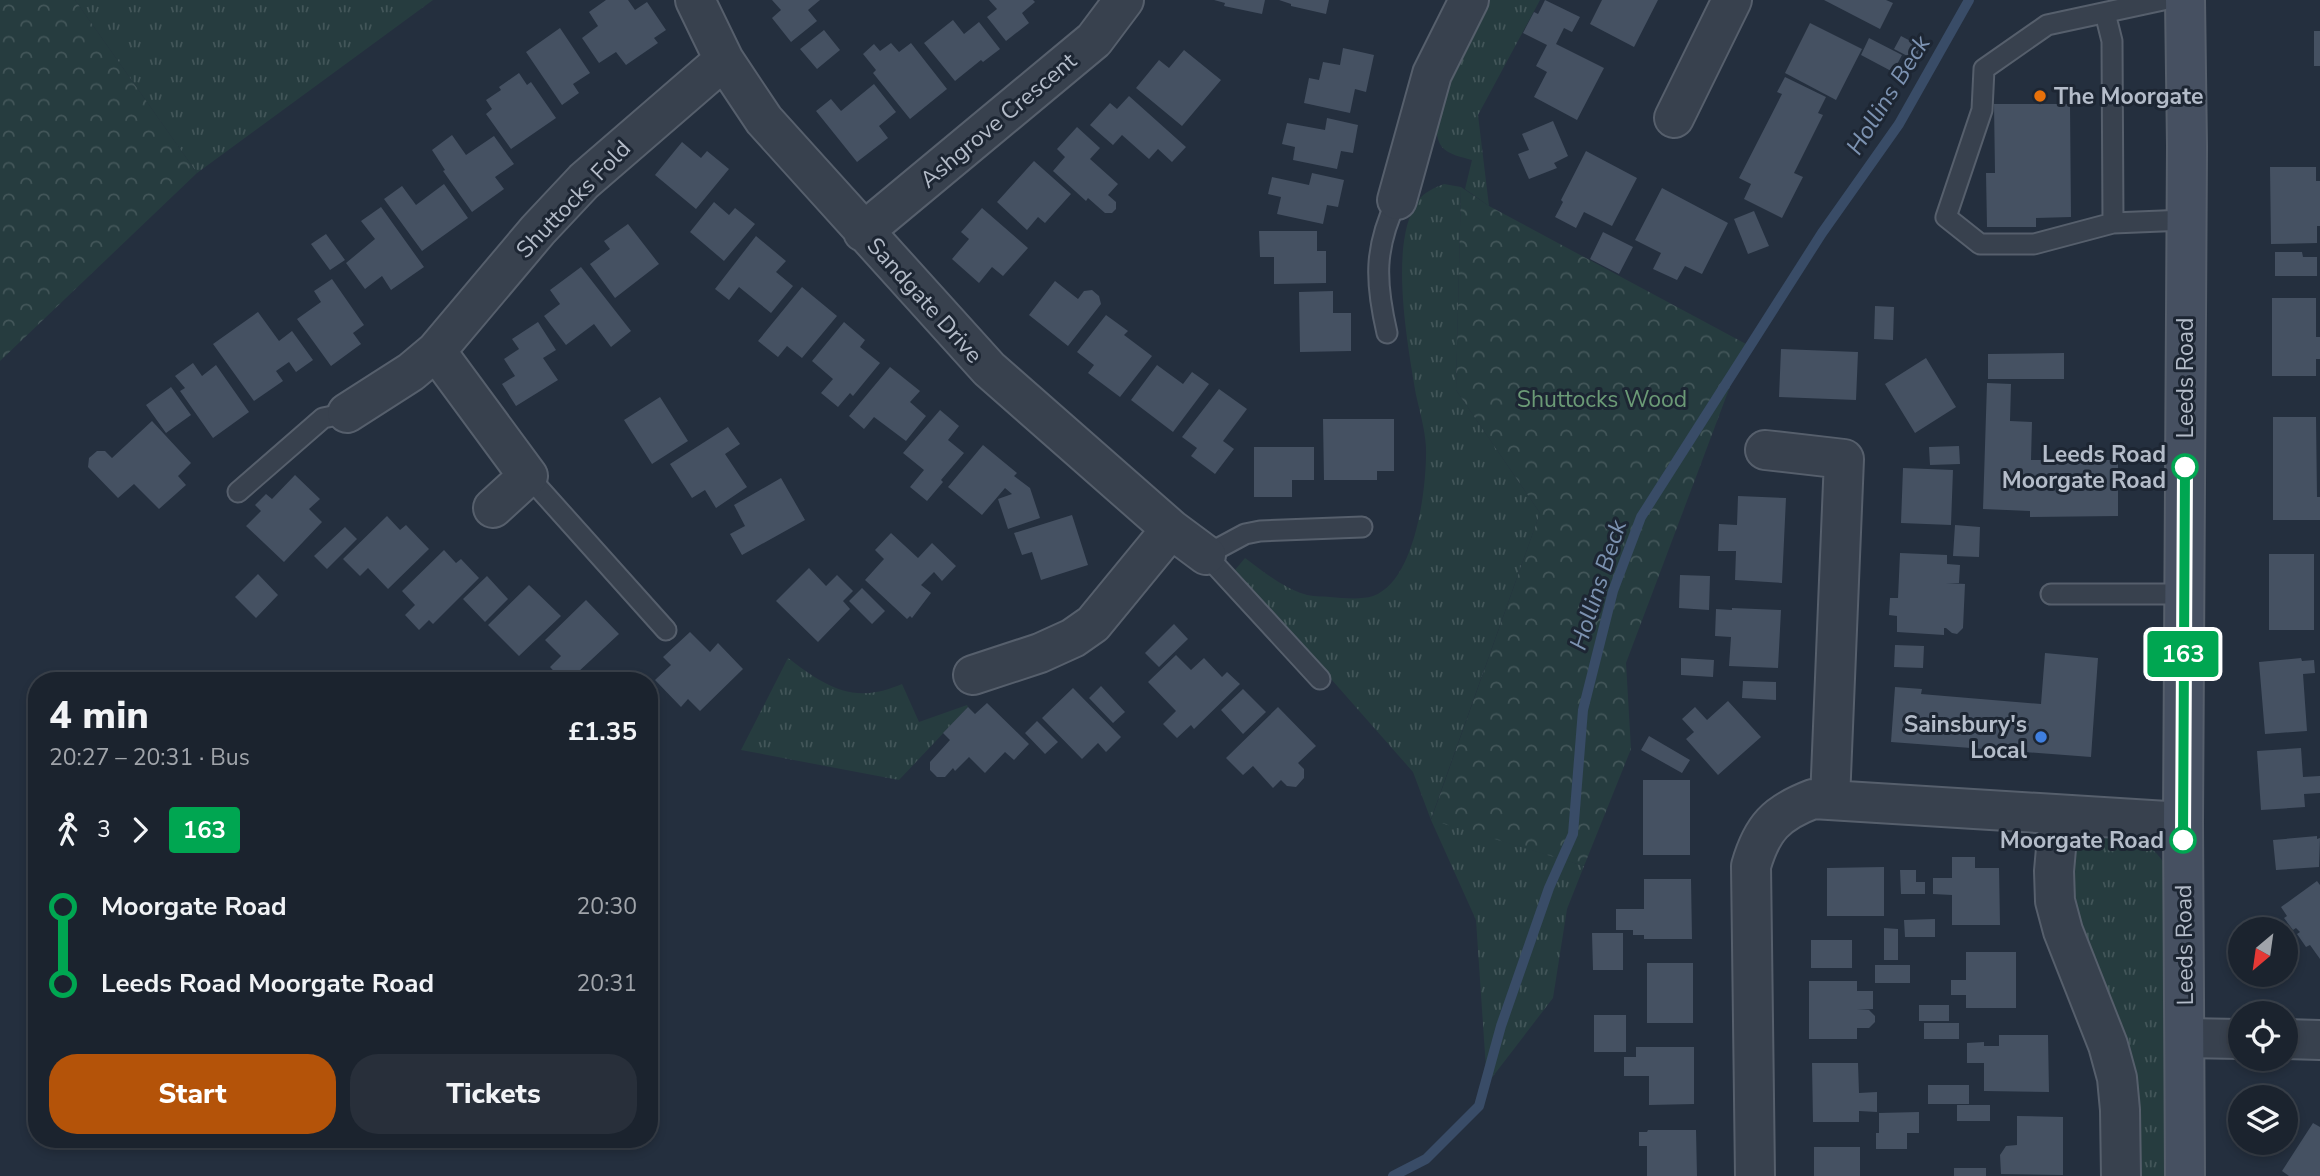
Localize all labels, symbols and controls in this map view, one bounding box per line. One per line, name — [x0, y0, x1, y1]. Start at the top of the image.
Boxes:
water label: Hollins Beck — [1839, 29, 1938, 161]
street label: Ashgrove Crescent — [914, 45, 1084, 195]
place label: The Moorgate — [2054, 81, 2203, 112]
marker: The Moorgate — [2032, 88, 2048, 104]
street label: Shuttocks Fold — [509, 134, 637, 265]
street label: Sandgate Drive — [860, 231, 989, 370]
street label: Leeds Road — [2170, 318, 2201, 438]
park label: Shuttocks Wood — [1517, 384, 1687, 415]
place label: Leeds Road Moorgate Road — [2002, 439, 2166, 496]
marker: Leeds Road Moorgate Road — [2172, 454, 2198, 480]
water label: Hollins Beck — [1562, 515, 1634, 654]
line badge: 163 — [2143, 631, 2223, 677]
text: 163 — [2161, 638, 2205, 670]
text: 4 min — [49, 690, 149, 741]
place label: Sainsbury's Local — [1904, 709, 2028, 766]
text: £1.35 — [568, 714, 637, 749]
marker: Sainsbury's Local — [2033, 729, 2049, 745]
text: 20:27 – 20:31 · Bus — [49, 742, 250, 773]
icon: walk — [49, 811, 87, 849]
icon: forward — [121, 811, 159, 849]
text: 3 — [97, 814, 111, 845]
text: 163 — [183, 814, 226, 846]
place label: Moorgate Road — [2000, 825, 2164, 856]
marker: Moorgate Road — [2170, 827, 2196, 853]
street label: Leeds Road — [2168, 884, 2201, 1006]
text: Moorgate Road — [101, 889, 287, 924]
text: 20:30 — [577, 891, 637, 922]
north arrow — [2228, 917, 2298, 987]
map controls — [2228, 917, 2298, 1155]
text: Leeds Road Moorgate Road — [101, 966, 434, 1001]
text: 20:31 — [577, 968, 637, 999]
button: locate — [2228, 1001, 2298, 1071]
button: Start — [49, 1054, 336, 1134]
button: Tickets — [350, 1054, 637, 1134]
button: layers — [2228, 1085, 2298, 1155]

